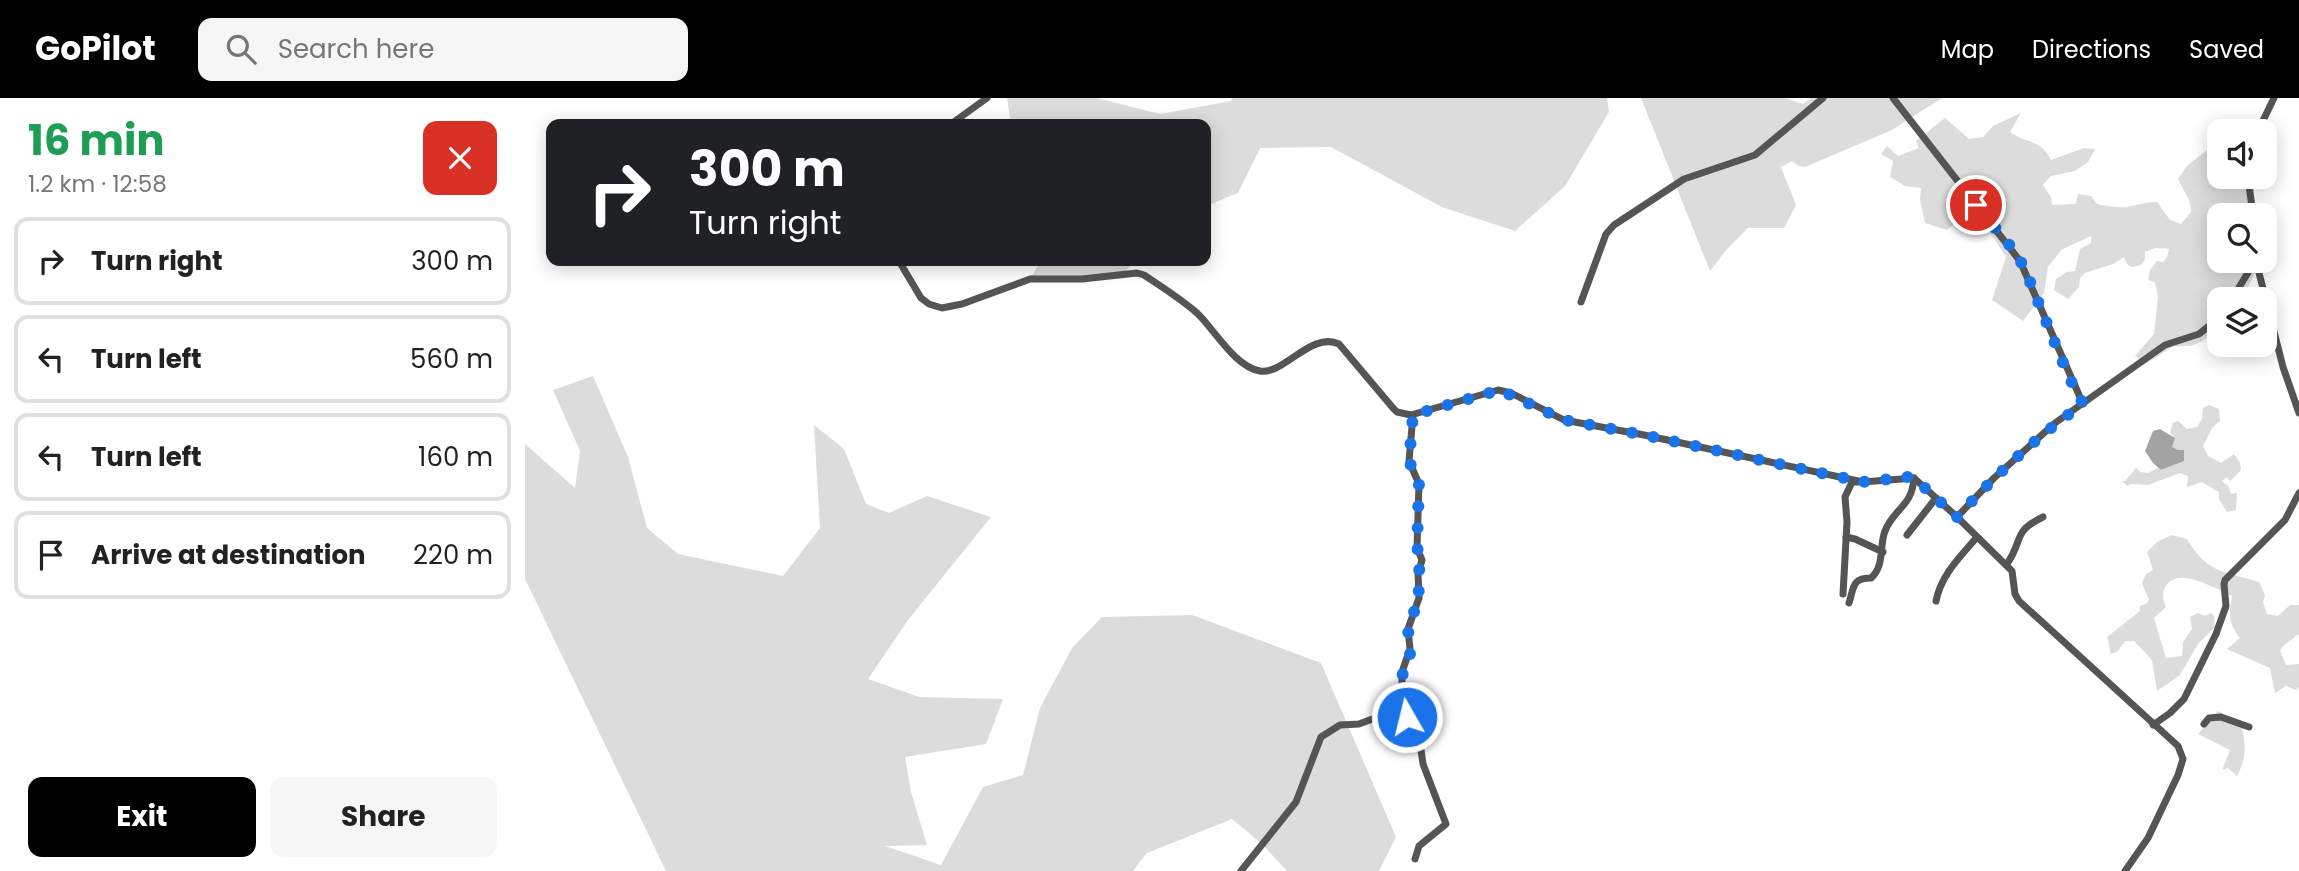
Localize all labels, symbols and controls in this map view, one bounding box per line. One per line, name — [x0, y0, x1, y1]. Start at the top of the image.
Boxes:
search box — [198, 18, 688, 81]
text: GoPilot — [35, 25, 156, 72]
icon: search — [222, 30, 260, 68]
text: Search here — [278, 31, 434, 67]
text: Map — [1941, 33, 1994, 66]
text: Directions — [2032, 33, 2151, 66]
text: Saved — [2189, 33, 2264, 66]
text: 16 min — [28, 111, 165, 170]
map controls — [2207, 119, 2277, 357]
button: sound — [2207, 119, 2277, 189]
button: close — [423, 121, 497, 195]
text: 300 m — [689, 135, 845, 203]
icon: right — [574, 147, 665, 238]
text: 1.2 km · 12:58 — [28, 168, 167, 200]
pin — [1946, 175, 2006, 235]
icon: arrive — [1957, 186, 1995, 224]
text: Turn right — [689, 200, 841, 245]
button: search — [2207, 203, 2277, 273]
icon: right — [32, 242, 70, 280]
text: Turn right — [91, 243, 223, 279]
text: 300 m — [411, 243, 493, 279]
button: layers — [2207, 287, 2277, 357]
icon: left — [32, 340, 70, 378]
text: Turn left — [91, 341, 202, 377]
text: 560 m — [410, 341, 493, 377]
icon: left — [32, 438, 70, 476]
text: Turn left — [91, 439, 202, 475]
text: 160 m — [418, 439, 493, 475]
icon: arrive — [32, 536, 70, 574]
text: Arrive at destination — [91, 537, 366, 573]
text: 220 m — [413, 537, 493, 573]
position arrow — [1370, 680, 1444, 754]
button: Exit — [28, 777, 256, 857]
button: Share — [270, 777, 497, 857]

